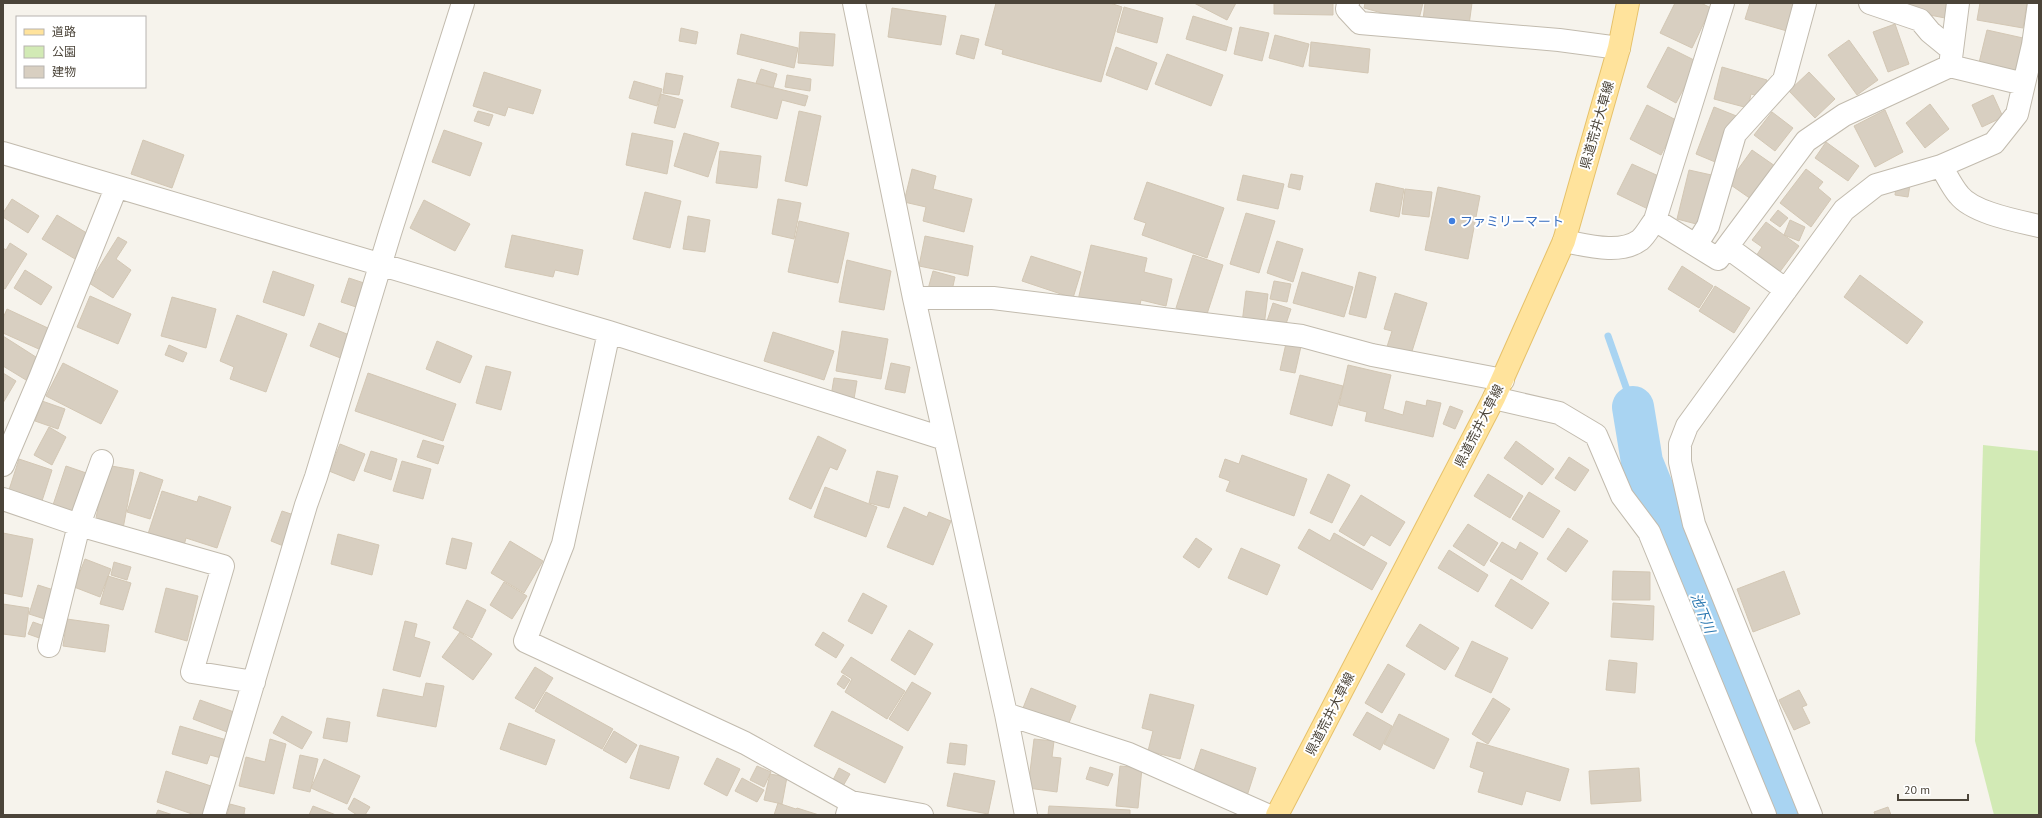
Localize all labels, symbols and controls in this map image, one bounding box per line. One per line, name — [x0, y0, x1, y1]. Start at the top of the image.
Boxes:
legend — [16, 16, 146, 88]
text: 道路 — [52, 24, 76, 39]
text: 公園 — [52, 44, 76, 59]
text: 建物 — [52, 64, 76, 79]
street label: 県道荒井大草線 — [1576, 79, 1618, 171]
place label: ファミリーマート — [1460, 213, 1564, 230]
marker: ファミリーマート — [1447, 216, 1457, 226]
street label: 県道荒井大草線 — [1451, 382, 1507, 470]
water label: 池下川 — [1687, 590, 1720, 638]
street label: 県道荒井大草線 — [1302, 670, 1358, 758]
scale bar — [1898, 776, 1968, 802]
text: 20 m — [1904, 782, 1930, 797]

